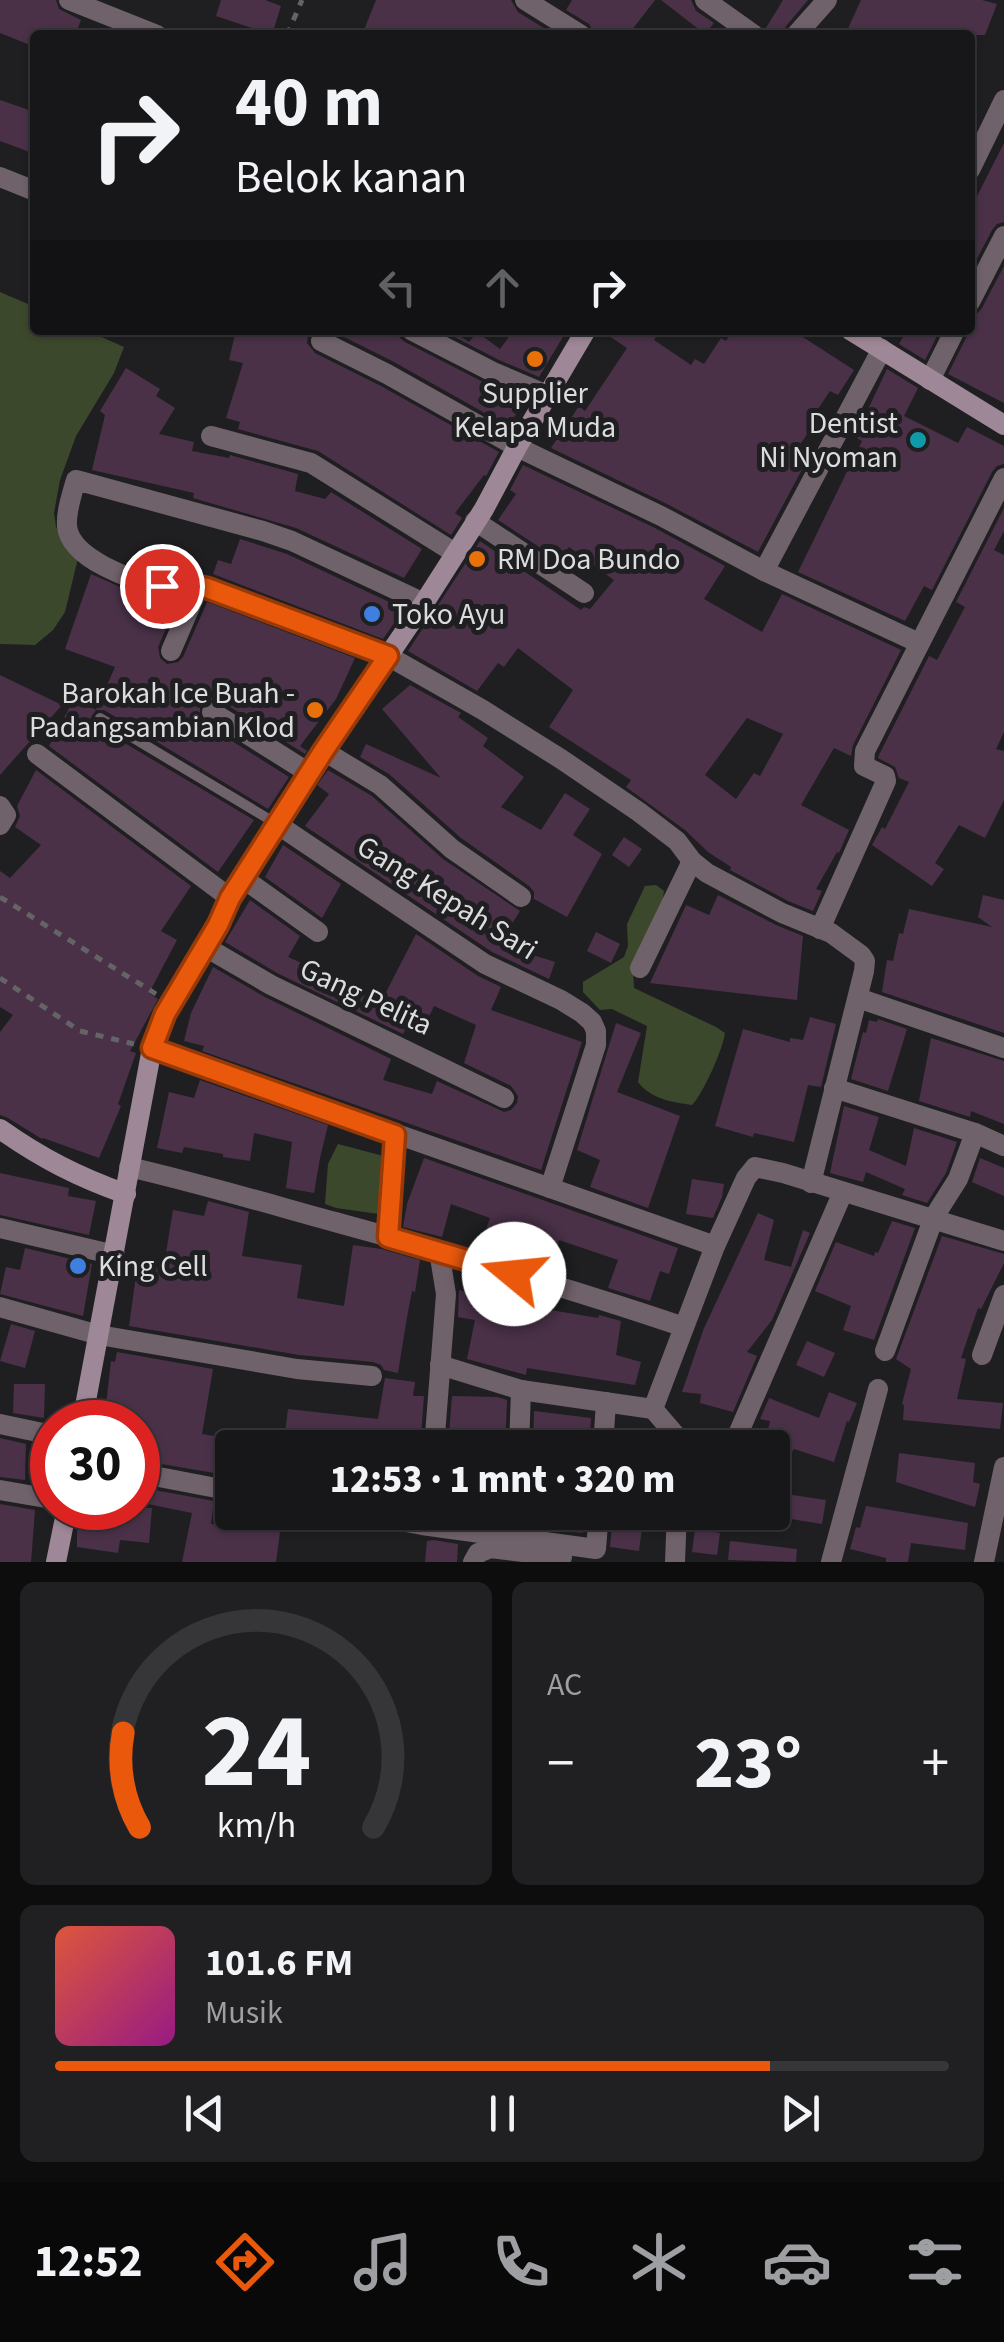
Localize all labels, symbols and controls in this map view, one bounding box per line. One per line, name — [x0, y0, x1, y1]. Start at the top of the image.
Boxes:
text: 40 m — [235, 53, 383, 153]
icon: right — [70, 70, 200, 200]
text: Belok kanan — [235, 146, 467, 210]
icon: left — [370, 260, 425, 315]
icon: ahead — [475, 260, 530, 315]
icon: right — [580, 260, 635, 315]
marker: Supplier Kelapa Muda — [524, 348, 546, 370]
place label: Supplier Kelapa Muda — [454, 372, 616, 449]
place label: Dentist Ni Nyoman — [759, 402, 898, 479]
marker: Dentist Ni Nyoman — [907, 429, 929, 451]
place label: RM Doa Bundo — [497, 538, 681, 581]
pin — [120, 544, 205, 629]
marker: RM Doa Bundo — [466, 548, 488, 570]
icon: arrive — [135, 559, 190, 614]
place label: Toko Ayu — [392, 593, 505, 636]
marker: Toko Ayu — [361, 603, 383, 625]
place label: Barokah Ice Buah - Padangsambian Klod — [29, 672, 295, 749]
marker: Barokah Ice Buah - Padangsambian Klod — [304, 699, 326, 721]
street label: Gang Kepah Sari — [348, 825, 546, 971]
street label: Gang Pelita — [293, 948, 439, 1046]
position arrow — [462, 1222, 566, 1326]
place label: King Cell — [98, 1245, 208, 1288]
marker: King Cell — [67, 1255, 89, 1277]
speed limit sign: 30 — [30, 1400, 160, 1530]
text: 12:53 · 1 mnt · 320 m — [330, 1453, 675, 1507]
text: AC — [547, 1662, 582, 1708]
text: 24 — [201, 1679, 311, 1827]
text: 23° — [694, 1710, 802, 1817]
text: − — [547, 1725, 574, 1803]
text: + — [922, 1725, 949, 1803]
text: km/h — [216, 1800, 296, 1851]
text: 101.6 FM — [205, 1936, 353, 1990]
text: Musik — [205, 1990, 283, 2036]
icon: previous — [177, 2086, 232, 2141]
icon: pause — [475, 2086, 530, 2141]
icon: next — [773, 2086, 828, 2141]
icon: directions — [210, 2227, 280, 2297]
icon: music — [348, 2227, 418, 2297]
icon: phone — [486, 2227, 556, 2297]
icon: climate — [624, 2227, 694, 2297]
icon: car — [762, 2227, 832, 2297]
icon: filters — [900, 2227, 970, 2297]
text: 12:52 — [34, 2230, 143, 2294]

